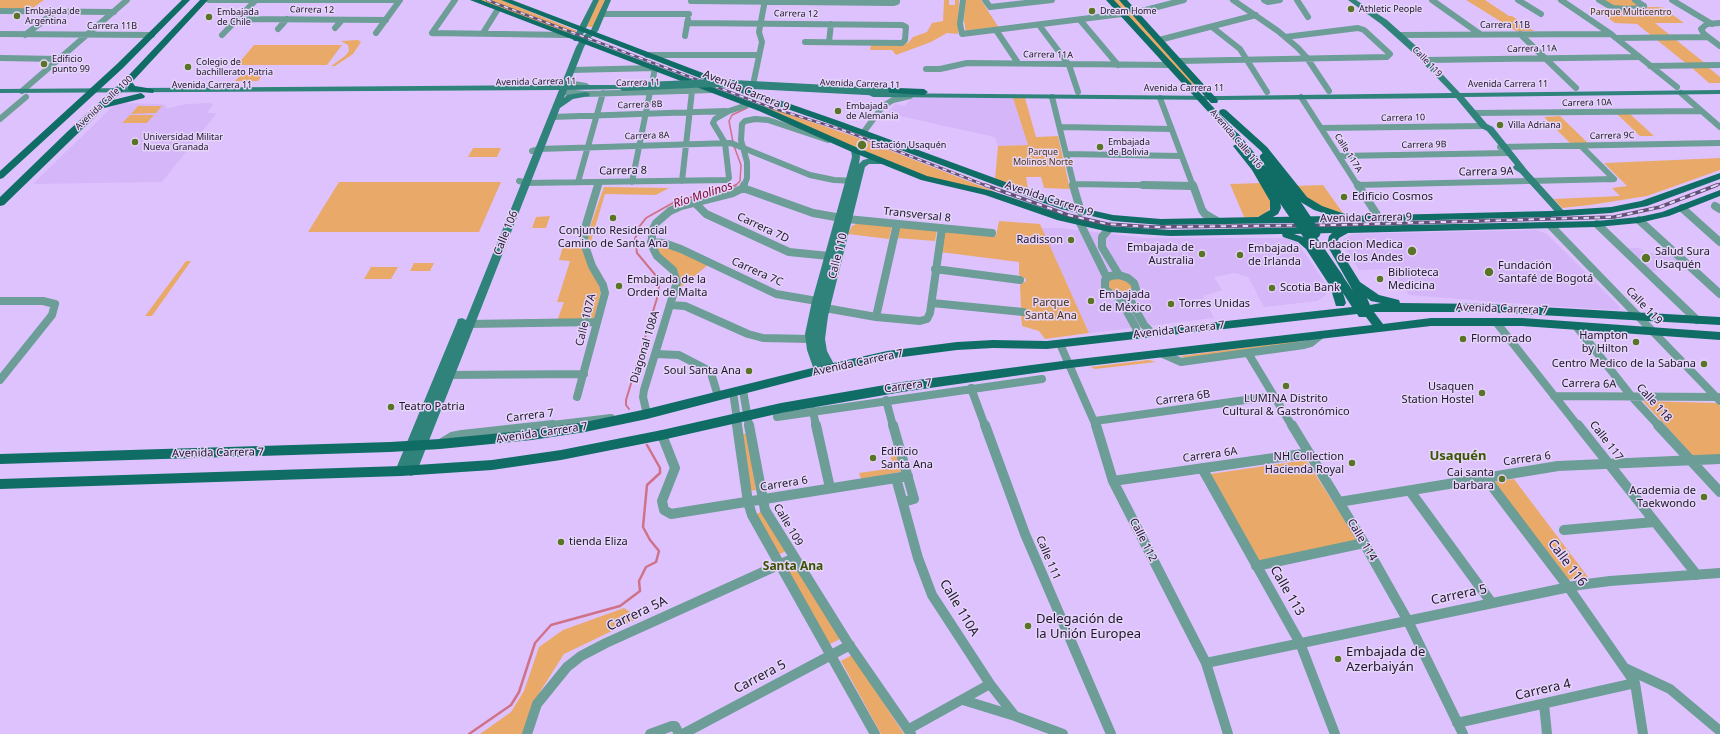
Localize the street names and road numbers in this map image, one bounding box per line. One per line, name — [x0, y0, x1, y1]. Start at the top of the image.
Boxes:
street label: Carrera 12 — [290, 4, 334, 16]
street label: Carrera 12 — [774, 8, 818, 20]
street label: Carrera 11B — [1480, 20, 1530, 30]
street label: Carrera 11B — [87, 21, 137, 31]
street label: Carrera 11A — [1507, 43, 1557, 55]
street label: Calle 119 — [1410, 44, 1444, 80]
street label: Carrera 11A — [1023, 49, 1073, 61]
street label: Avenida Carrera 9 — [701, 68, 791, 114]
street label: Avenida Calle 100 — [73, 74, 135, 132]
street label: Avenida Carrera 11 — [496, 76, 576, 88]
street label: Carrera 11 — [616, 77, 660, 89]
street label: Avenida Carrera 11 — [820, 77, 900, 91]
street label: Avenida Carrera 11 — [1468, 79, 1548, 89]
street label: Avenida Carrera 11 — [172, 80, 252, 90]
street label: Avenida Carrera 11 — [1144, 83, 1224, 93]
street label: Carrera 10A — [1562, 97, 1612, 109]
street label: Carrera 8B — [617, 99, 663, 111]
street label: Avenida Calle 116 — [1208, 107, 1264, 171]
street label: Carrera 10 — [1381, 112, 1425, 124]
street label: Carrera 8A — [624, 130, 670, 142]
street label: Carrera 9C — [1589, 130, 1635, 142]
street label: Calle 117A — [1332, 131, 1364, 175]
street label: Carrera 9B — [1401, 139, 1447, 151]
street label: Carrera 8 — [599, 164, 647, 178]
street label: Carrera 9A — [1458, 165, 1514, 179]
street label: Avenida Carrera 9 — [1003, 178, 1095, 220]
street label: Transversal 8 — [883, 205, 951, 225]
street label: Calle 106 — [491, 209, 521, 257]
street label: Carrera 7D — [735, 210, 791, 246]
street label: Avenida Carrera 9 — [1320, 211, 1412, 225]
street label: Calle 110 — [826, 232, 850, 280]
street label: Carrera 7C — [729, 255, 785, 289]
street label: Calle 119 — [1623, 285, 1665, 327]
street label: Calle 107A — [573, 292, 599, 348]
street label: Avenida Carrera 7 — [1456, 301, 1548, 317]
street label: Diagonal 108A — [628, 309, 662, 385]
street label: Avenida Carrera 7 — [1133, 319, 1225, 341]
street label: Avenida Carrera 7 — [812, 347, 904, 379]
street label: Carrera 7 — [883, 376, 933, 396]
street label: Carrera 6A — [1561, 377, 1617, 391]
street label: Calle 118 — [1633, 381, 1675, 425]
street label: Carrera 6B — [1155, 388, 1211, 408]
street label: Carrera 7 — [505, 407, 555, 425]
street label: Calle 117 — [1586, 419, 1626, 463]
street label: Avenida Carrera 7 — [495, 420, 589, 446]
street label: Carrera 6A — [1182, 445, 1238, 465]
street label: Avenida Carrera 7 — [172, 446, 264, 460]
street label: Carrera 6 — [1502, 449, 1552, 469]
street label: Carrera 6 — [759, 474, 809, 494]
street label: Calle 109 — [770, 502, 806, 548]
street label: Calle 112 — [1127, 516, 1159, 564]
street label: Calle 114 — [1344, 517, 1380, 563]
street label: Calle 111 — [1033, 534, 1063, 582]
street label: Calle 116 — [1544, 536, 1590, 590]
street label: Calle 113 — [1266, 563, 1308, 619]
street label: Calle 110A — [936, 577, 982, 639]
street label: Carrera 5 — [1430, 581, 1488, 609]
street label: Carrera 5A — [604, 593, 670, 635]
street label: Carrera 5 — [731, 657, 789, 697]
street label: Carrera 4 — [1514, 676, 1572, 704]

